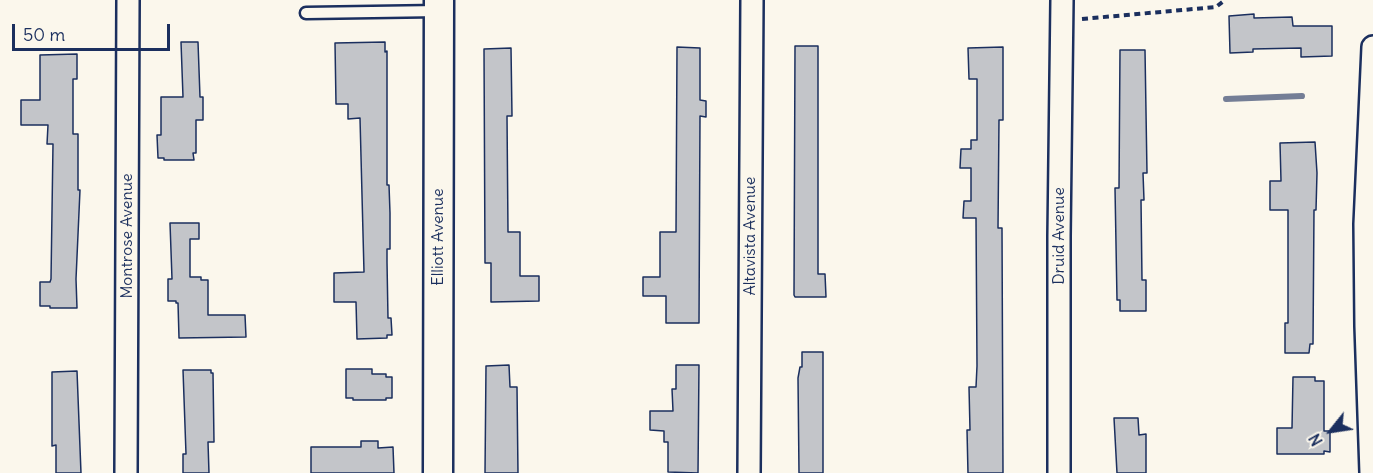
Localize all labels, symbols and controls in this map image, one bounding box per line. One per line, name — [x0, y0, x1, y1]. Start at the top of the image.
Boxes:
scale bar — [15, 12, 172, 50]
text: 50 m — [23, 23, 65, 46]
street label: Montrose Avenue — [117, 173, 137, 299]
street label: Altavista Avenue — [740, 177, 760, 295]
street label: Druid Avenue — [1049, 187, 1069, 285]
street label: Elliott Avenue — [428, 188, 448, 286]
north arrow — [1301, 401, 1361, 461]
text: N — [1304, 430, 1327, 450]

